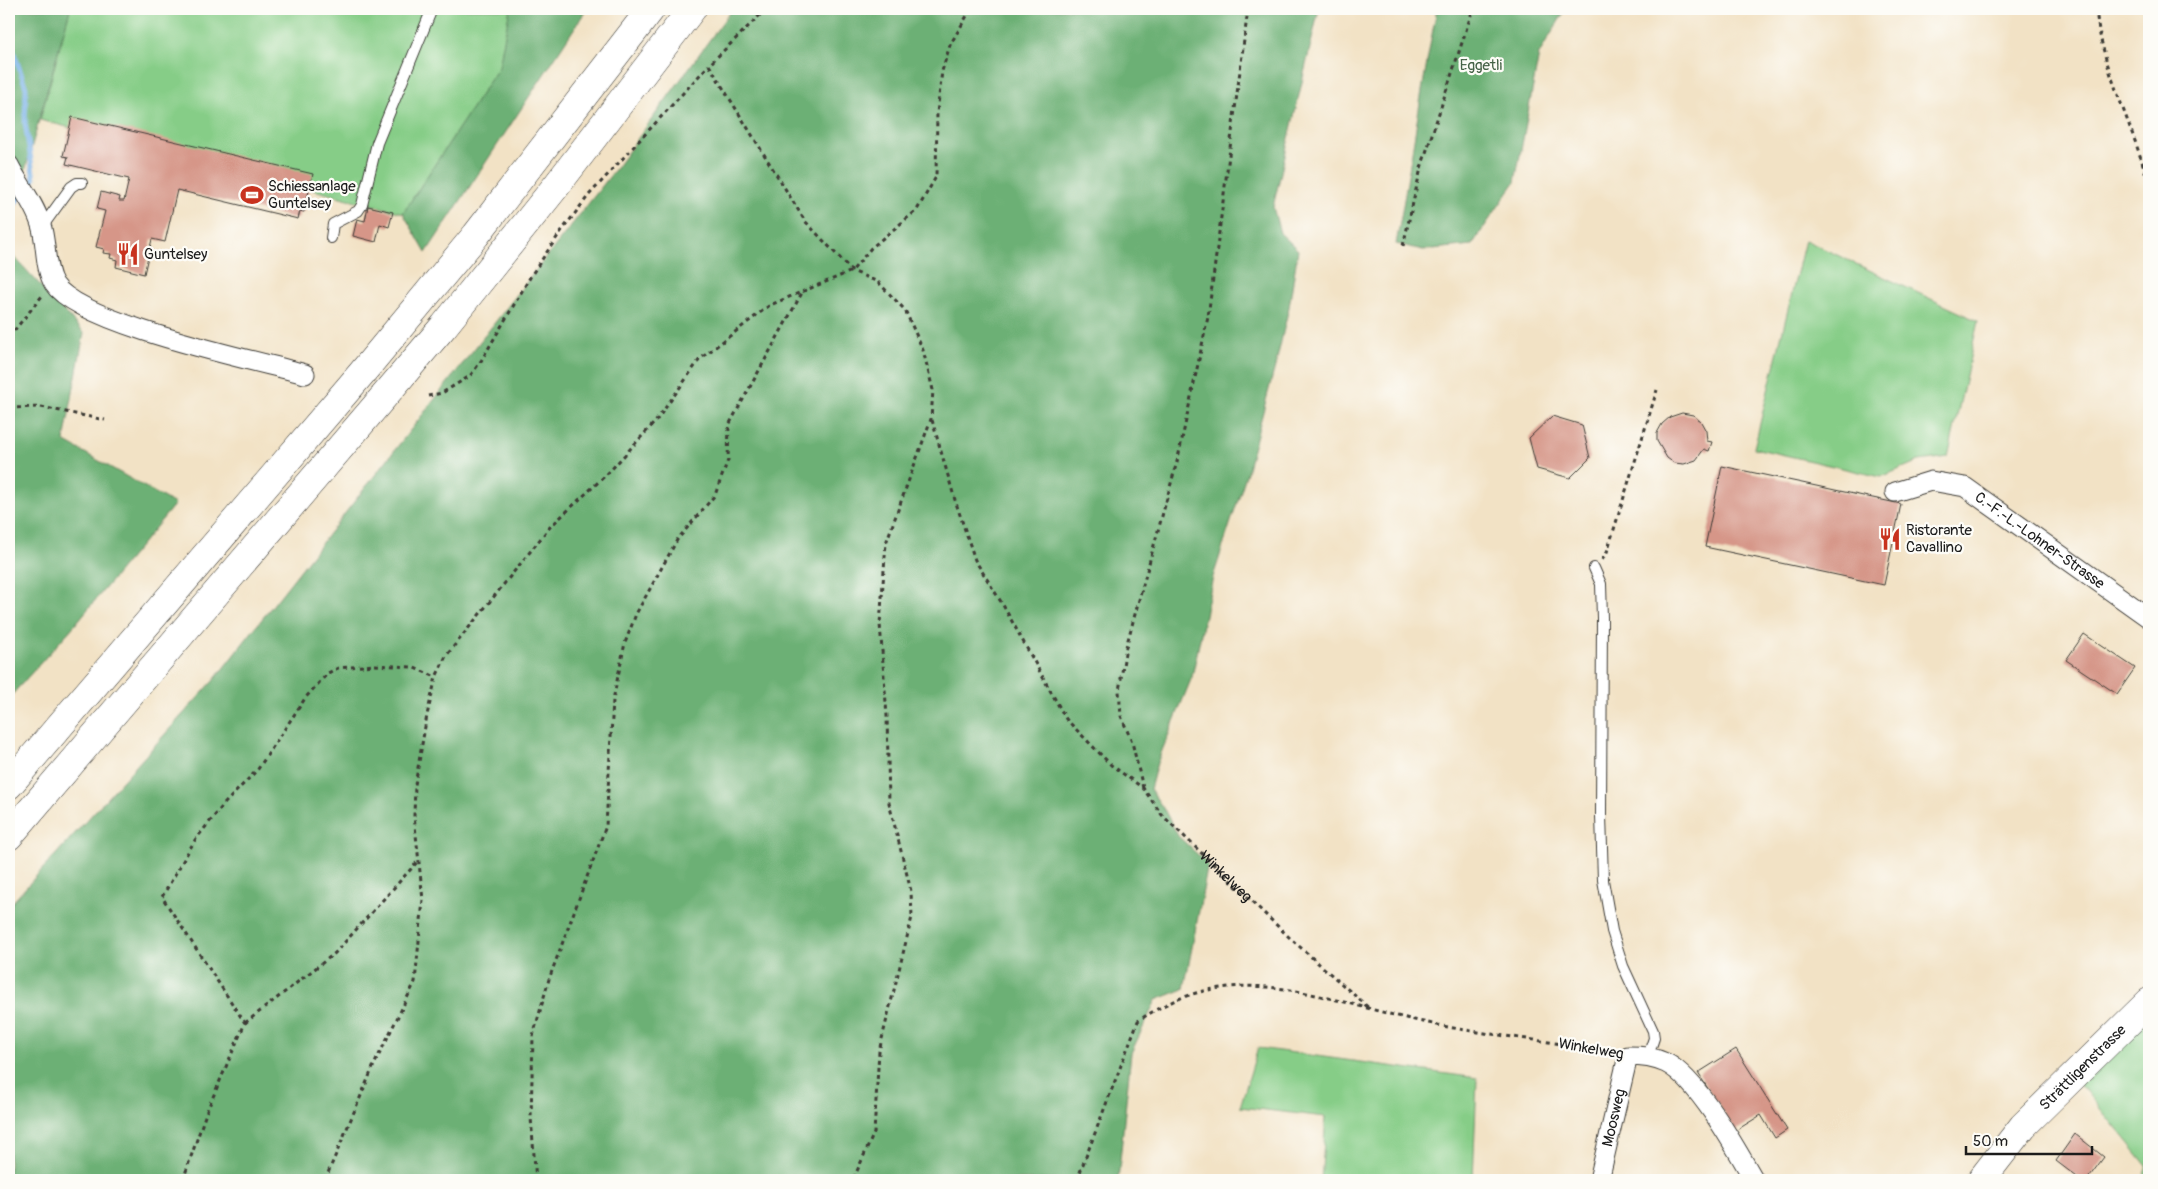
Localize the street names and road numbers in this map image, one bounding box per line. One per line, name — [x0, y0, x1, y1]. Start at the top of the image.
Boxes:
street label: C.-F.-L.-Lohner-Strasse — [1971, 488, 2109, 593]
street label: Winkelweg — [1195, 847, 1256, 906]
street label: Strättligenstrasse — [2035, 1020, 2130, 1114]
street label: Winkelweg — [1557, 1034, 1625, 1064]
street label: Moosweg — [1598, 1087, 1630, 1148]

